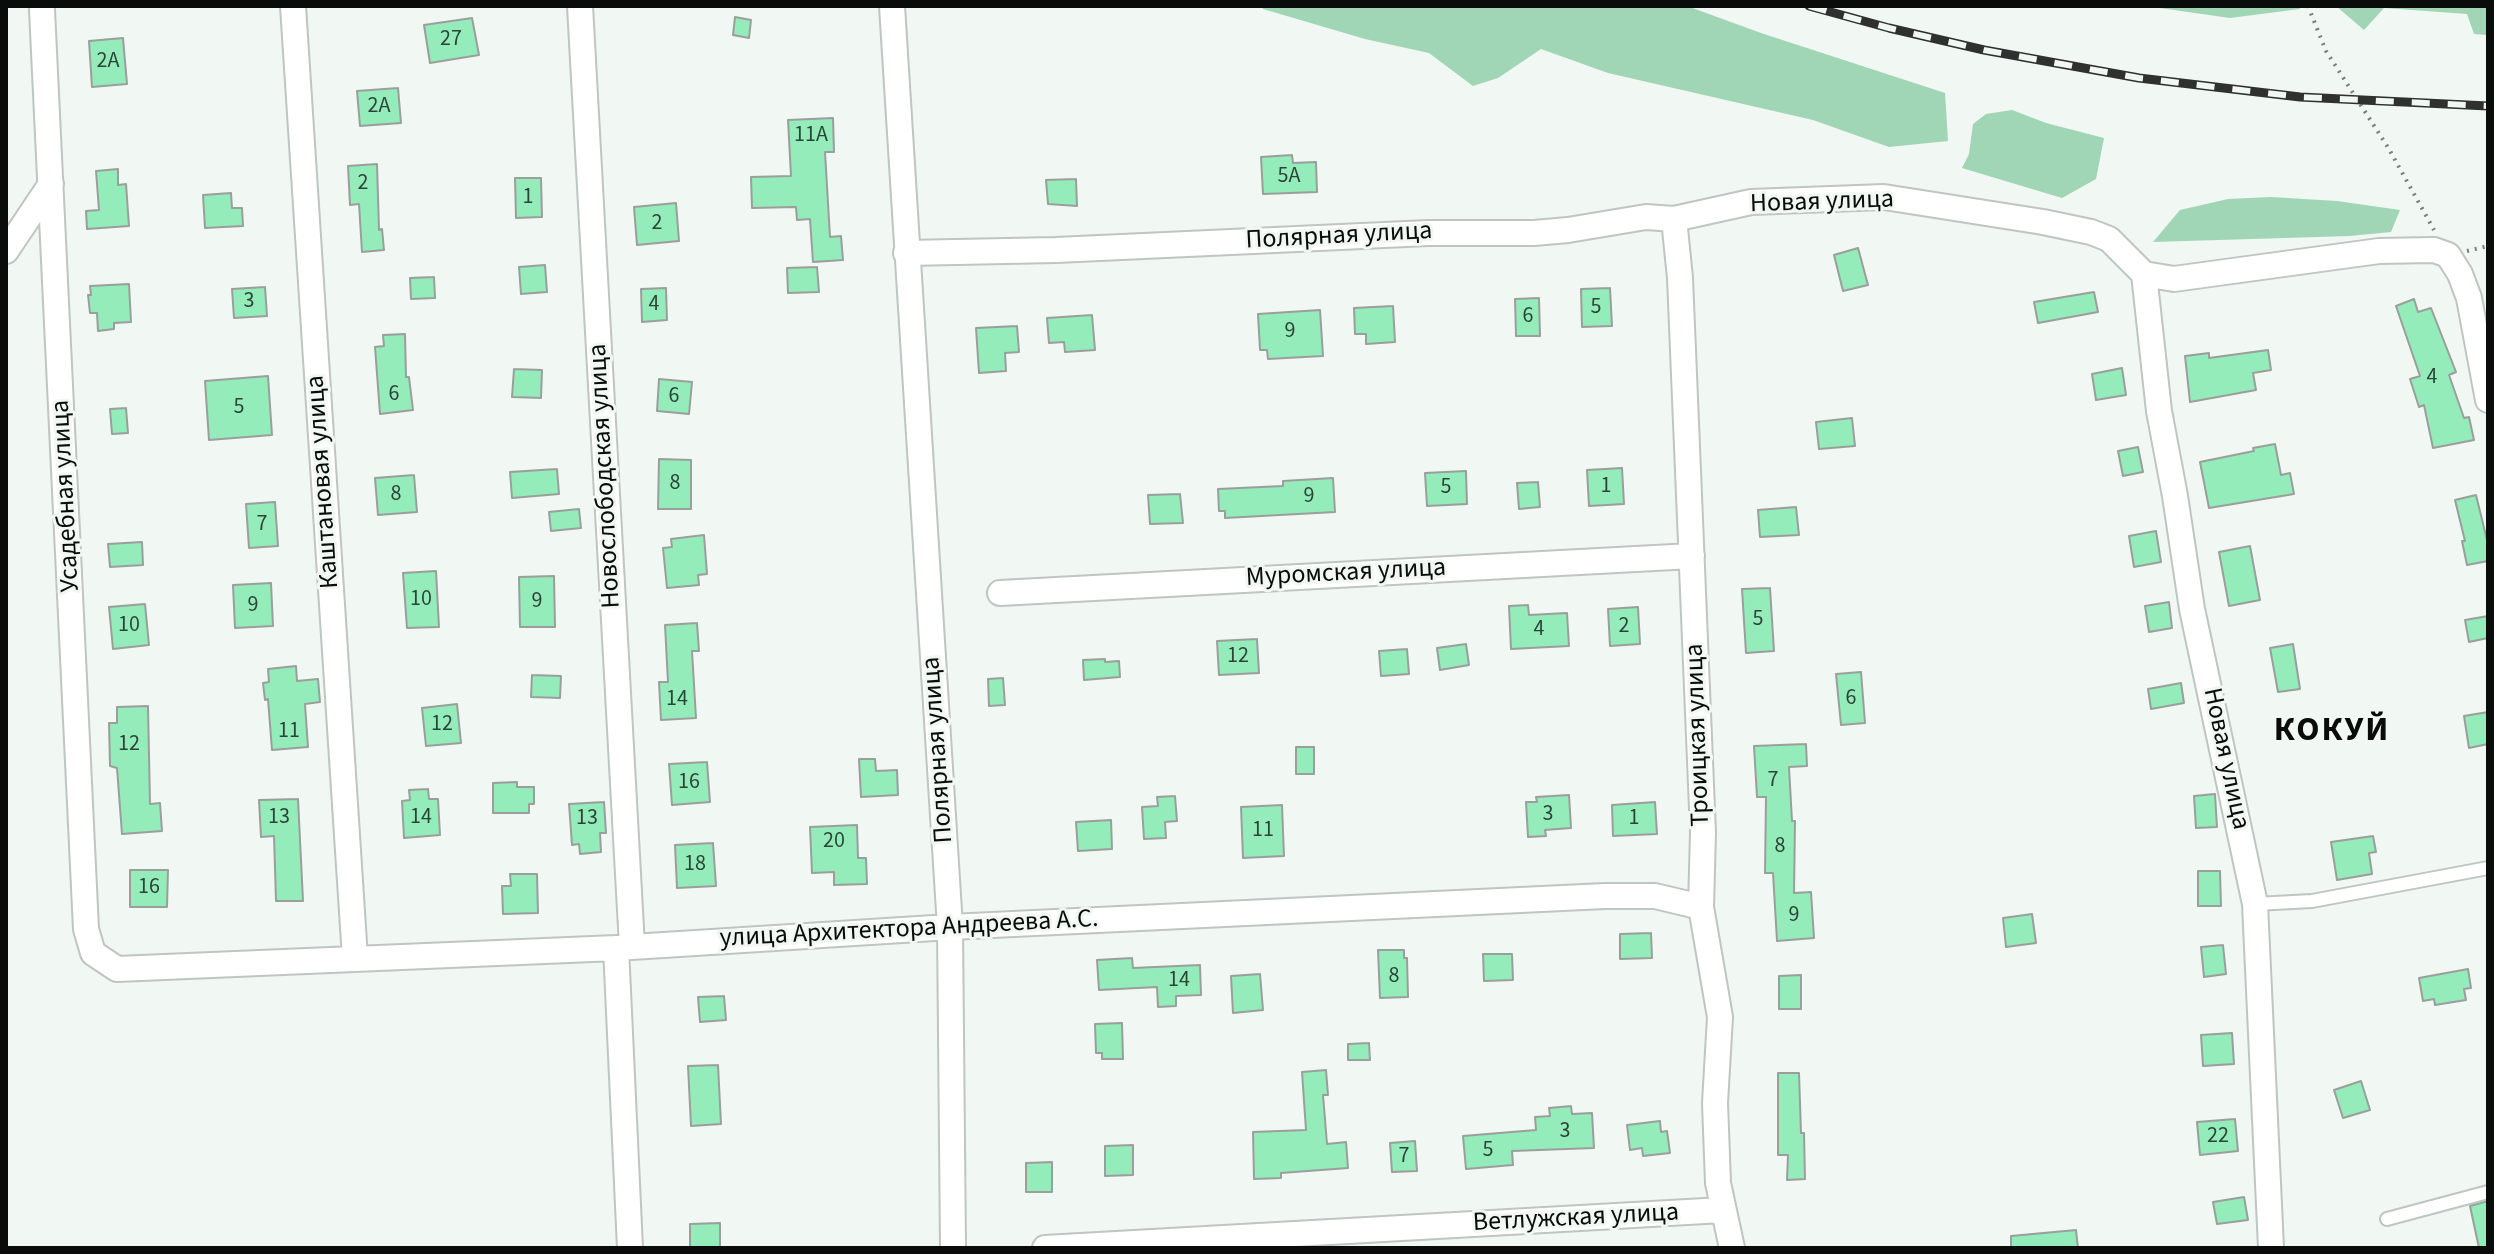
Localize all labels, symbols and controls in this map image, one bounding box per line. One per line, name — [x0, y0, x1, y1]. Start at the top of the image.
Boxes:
house number: 27 — [440, 27, 462, 53]
house number: 2А — [97, 49, 119, 75]
house number: 2А — [368, 94, 390, 120]
house number: 11А — [794, 123, 828, 149]
house number: 5А — [1278, 164, 1300, 190]
house number: 2 — [358, 171, 368, 197]
house number: 1 — [523, 185, 533, 211]
street label: Новая улица — [1749, 185, 1895, 221]
house number: 2 — [652, 211, 662, 237]
street label: Полярная улица — [1245, 217, 1433, 257]
house number: 3 — [244, 289, 254, 315]
house number: 4 — [649, 292, 659, 318]
house number: 5 — [1591, 295, 1601, 321]
house number: 6 — [1523, 304, 1533, 330]
house number: 9 — [1285, 319, 1295, 345]
street label: Новослободская улица — [583, 343, 629, 609]
house number: 4 — [2427, 365, 2437, 391]
street label: Каштановая улица — [301, 374, 347, 590]
house number: 6 — [389, 382, 399, 408]
house number: 6 — [669, 384, 679, 410]
house number: 5 — [234, 395, 244, 421]
street label: Усадебная улица — [46, 399, 88, 593]
house number: 8 — [670, 471, 680, 497]
house number: 1 — [1601, 474, 1611, 500]
house number: 5 — [1441, 475, 1451, 501]
house number: 8 — [391, 482, 401, 508]
house number: 9 — [1304, 484, 1314, 510]
house number: 7 — [257, 512, 267, 538]
street label: Муромская улица — [1245, 553, 1447, 595]
house number: 10 — [410, 587, 432, 613]
house number: 9 — [532, 589, 542, 615]
house number: 9 — [248, 593, 258, 619]
house number: 5 — [1753, 607, 1763, 633]
house number: 10 — [118, 613, 140, 639]
house number: 2 — [1619, 614, 1629, 640]
house number: 4 — [1534, 617, 1544, 643]
street label: Троицкая улица — [1680, 643, 1718, 827]
house number: 12 — [1227, 644, 1249, 670]
street label: Полярная улица — [917, 656, 961, 844]
street label: Новая улица — [2195, 685, 2255, 833]
house number: 6 — [1846, 686, 1856, 712]
house number: 14 — [666, 687, 688, 713]
house number: 12 — [431, 712, 453, 738]
district label: КОКУЙ — [2274, 713, 2390, 753]
house number: 11 — [278, 719, 300, 745]
house number: 12 — [118, 732, 140, 758]
house number: 7 — [1768, 768, 1778, 794]
house number: 16 — [678, 770, 700, 796]
house number: 3 — [1543, 802, 1553, 828]
house number: 13 — [268, 805, 290, 831]
house number: 14 — [410, 805, 432, 831]
house number: 13 — [576, 806, 598, 832]
house number: 1 — [1629, 806, 1639, 832]
house number: 11 — [1252, 818, 1274, 844]
house number: 20 — [823, 829, 845, 855]
house number: 8 — [1775, 834, 1785, 860]
house number: 18 — [684, 852, 706, 878]
house number: 16 — [138, 875, 160, 901]
house number: 9 — [1789, 903, 1799, 929]
street label: улица Архитектора Андреева А.С. — [719, 904, 1099, 956]
house number: 8 — [1389, 964, 1399, 990]
house number: 14 — [1168, 968, 1190, 994]
house number: 3 — [1560, 1119, 1570, 1145]
house number: 22 — [2207, 1124, 2229, 1150]
house number: 5 — [1483, 1138, 1493, 1164]
house number: 7 — [1399, 1144, 1409, 1170]
street label: Ветлужская улица — [1472, 1198, 1680, 1240]

